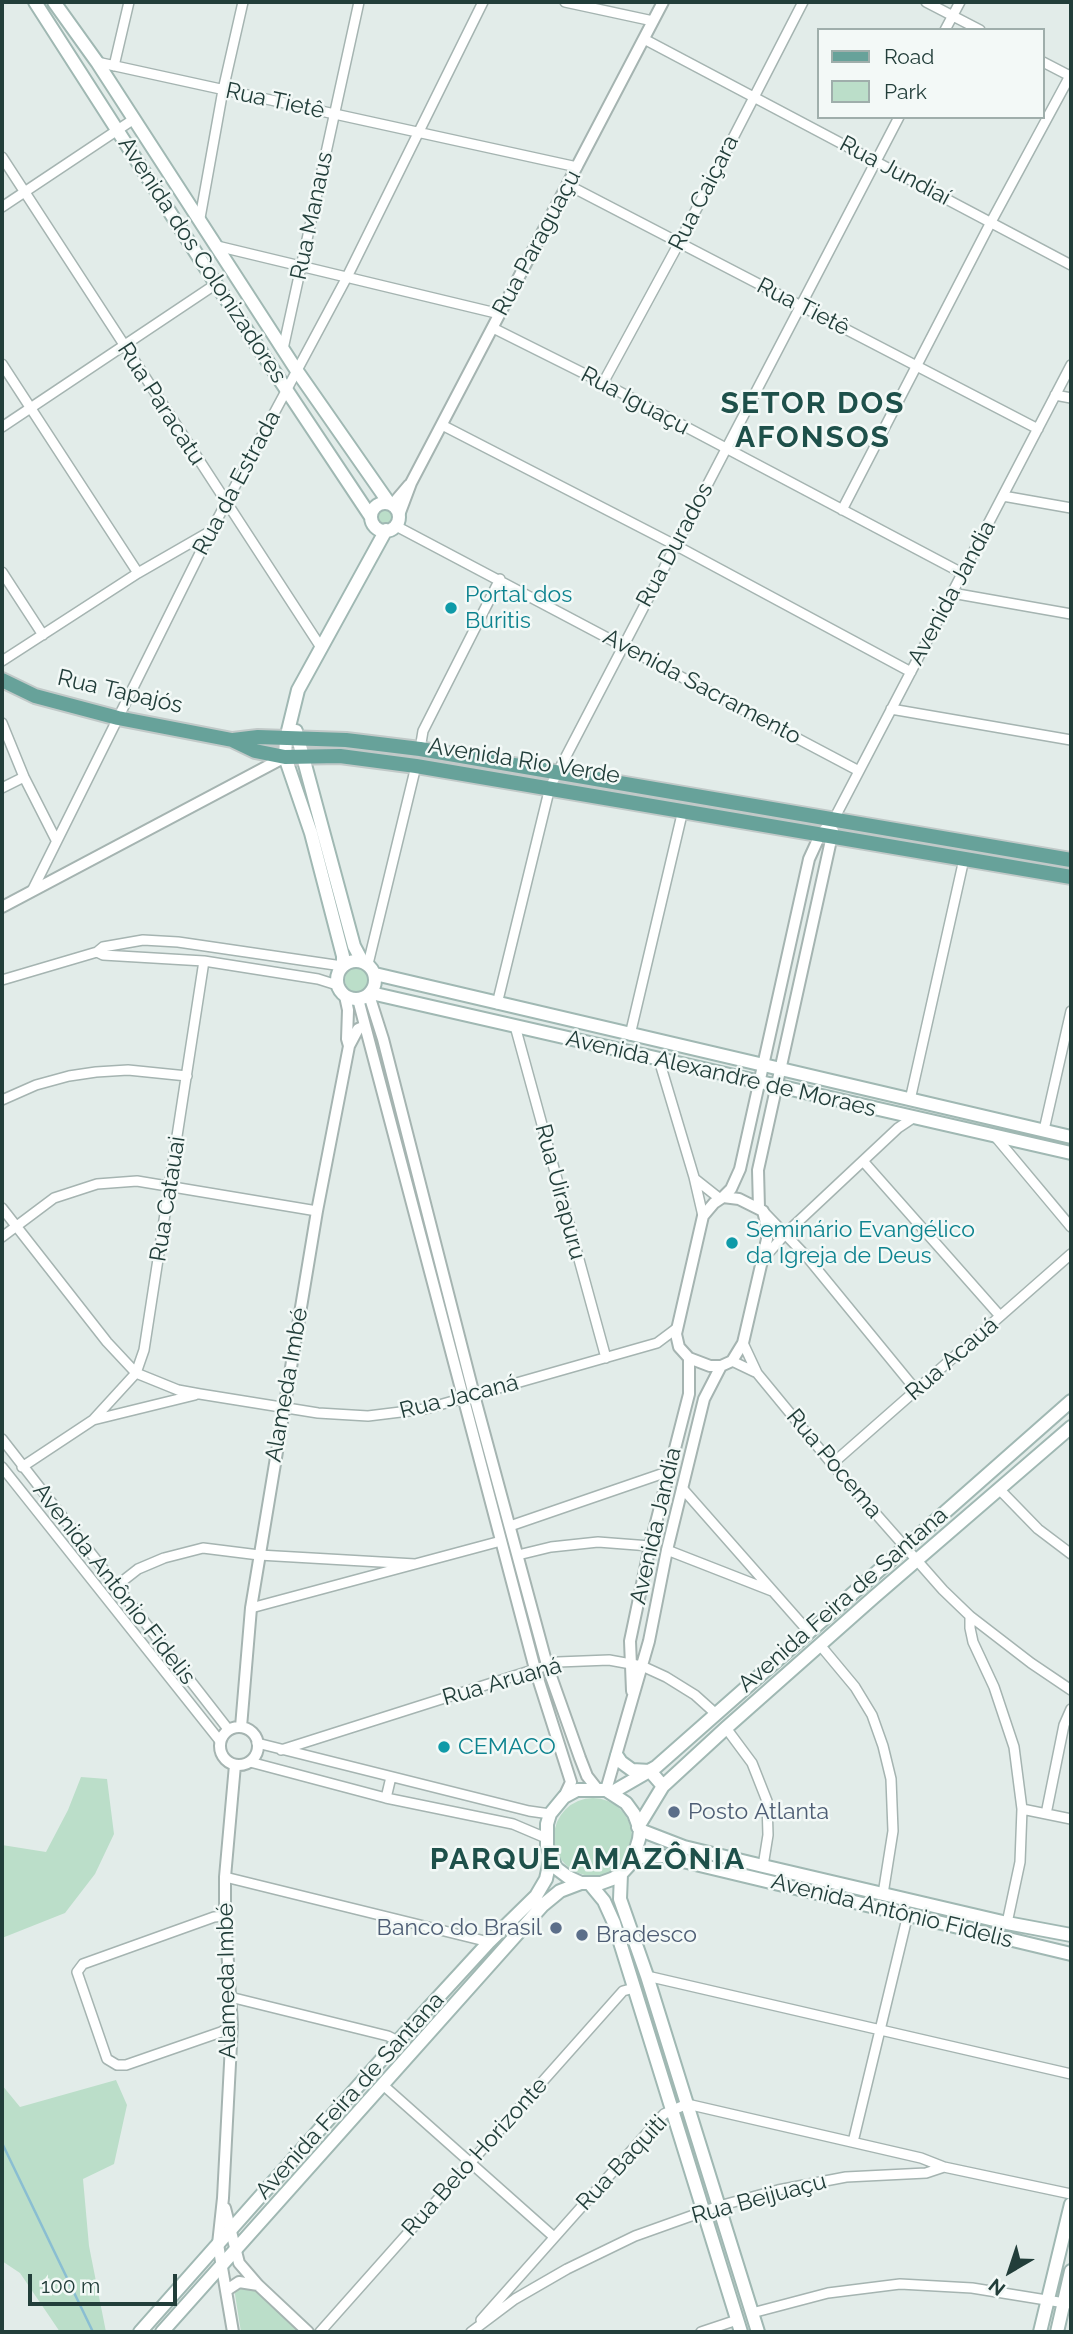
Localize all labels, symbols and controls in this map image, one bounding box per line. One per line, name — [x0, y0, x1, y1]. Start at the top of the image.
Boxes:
legend — [818, 28, 1045, 119]
text: Road — [884, 44, 934, 69]
street label: Rua Tietê — [223, 77, 327, 125]
text: Park — [884, 79, 927, 104]
street label: Rua Jundiaí — [835, 130, 955, 212]
street label: Rua Caiçara — [663, 131, 745, 255]
street label: Avenida dos Colonizadores — [112, 132, 292, 388]
street label: Rua Manaus — [285, 149, 339, 283]
street label: Rua Paraguaçu — [487, 165, 587, 321]
street label: Rua Tietê — [752, 272, 854, 342]
street label: Rua Paracatu — [111, 338, 211, 470]
street label: Rua Iguaçu — [576, 361, 694, 441]
district label: SETOR DOS AFONSOS — [722, 386, 904, 456]
street label: Rua da Estrada — [187, 406, 287, 560]
street label: Rua Durados — [631, 478, 719, 612]
street label: Avenida Jandia — [902, 516, 1002, 670]
place label: Portal dos Buritis — [465, 581, 572, 635]
marker: Portal dos Buritis — [443, 600, 459, 616]
street label: Avenida Sacramento — [598, 623, 806, 751]
street label: Rua Tapajós — [55, 664, 185, 720]
street label: Avenida Rio Verde — [426, 732, 622, 790]
street label: Avenida Alexandre de Moraes — [563, 1025, 879, 1123]
street label: Rua Uirapuru — [529, 1121, 591, 1263]
street label: Rua Catauai — [144, 1134, 192, 1264]
place label: Seminário Evangélico da Igreja de Deus — [746, 1216, 975, 1270]
marker: Seminário Evangélico da Igreja de Deus — [724, 1235, 740, 1251]
street label: Alameda Imbé — [260, 1306, 314, 1464]
street label: Rua Acauá — [900, 1311, 1004, 1407]
street label: Rua Jacaná — [397, 1369, 521, 1425]
street label: Rua Pocema — [780, 1404, 888, 1524]
street label: Avenida Jandia — [625, 1445, 687, 1607]
street label: Avenida Antônio Fidelis — [27, 1478, 201, 1690]
street label: Avenida Feira de Santana — [733, 1501, 953, 1699]
street label: Rua Aruaná — [439, 1652, 565, 1712]
place label: CEMACO — [458, 1733, 556, 1761]
marker: CEMACO — [436, 1739, 452, 1755]
place label: Posto Atlanta — [688, 1798, 829, 1826]
marker: Posto Atlanta — [666, 1804, 682, 1820]
district label: PARQUE AMAZÔNIA — [432, 1842, 744, 1878]
street label: Avenida Antônio Fidelis — [768, 1868, 1016, 1954]
street label: Alameda Imbé — [212, 1903, 242, 2059]
place label: Banco do Brasil — [377, 1914, 542, 1942]
marker: Banco do Brasil — [548, 1920, 564, 1936]
place label: Bradesco — [596, 1921, 697, 1949]
marker: Bradesco — [574, 1927, 590, 1943]
street label: Avenida Feira de Santana — [250, 1987, 450, 2205]
street label: Rua Belo Horizonte — [396, 2072, 554, 2242]
street label: Rua Baquiti — [571, 2110, 673, 2216]
street label: Rua Beijuaçu — [689, 2168, 829, 2230]
north arrow — [975, 2236, 1045, 2306]
scale bar — [32, 2260, 180, 2304]
text: 100 m — [41, 2273, 100, 2298]
text: N — [984, 2274, 1009, 2300]

